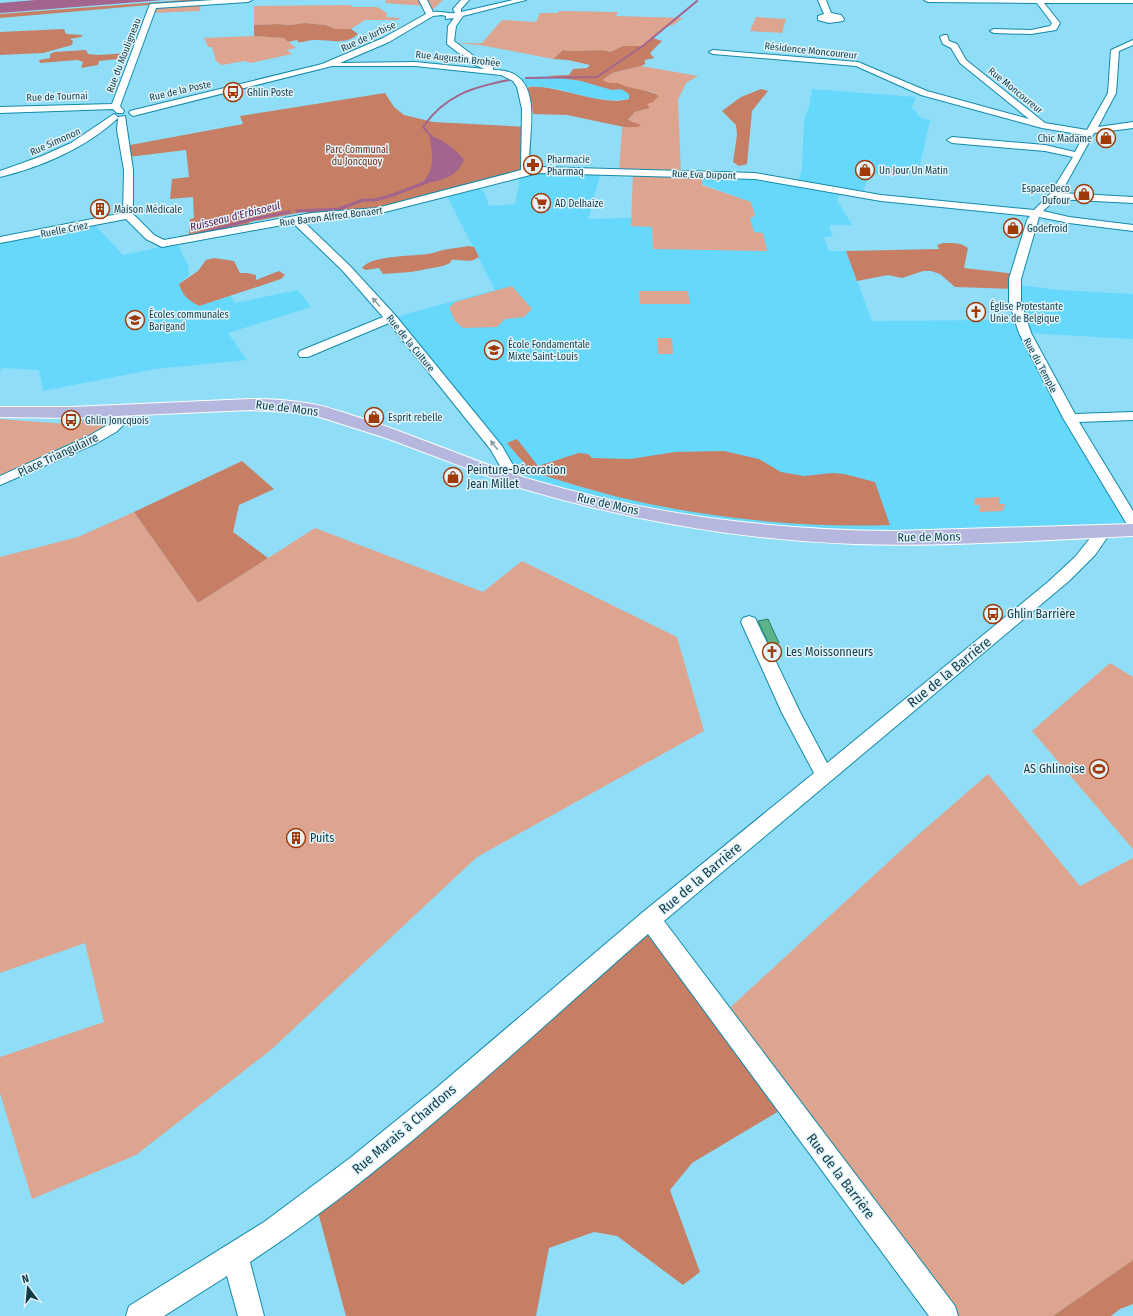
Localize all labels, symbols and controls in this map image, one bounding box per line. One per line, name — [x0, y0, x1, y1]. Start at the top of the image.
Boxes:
street label: Rue du Mouligneau — [104, 17, 144, 94]
street label: Rue de Jurbise — [339, 19, 398, 55]
street label: Résidence Moncoureur — [764, 40, 858, 62]
street label: Rue Augustin Brohée — [415, 49, 501, 69]
street label: Rue Moncoureur — [986, 65, 1046, 117]
street label: Rue de la Poste — [148, 78, 212, 104]
bus stop icon: Ghlin Poste — [222, 81, 244, 103]
place label: Ghlin Poste — [247, 87, 293, 99]
street label: Rue de Tournai — [26, 90, 88, 104]
street label: Rue Simonon — [28, 125, 83, 158]
shop icon: Chic Madame — [1095, 127, 1117, 149]
place label: Chic Madame — [1038, 133, 1092, 145]
park label: Parc Communal du Joncquoy — [326, 144, 389, 168]
pharmacy icon: Pharmacie Pharmaq — [522, 154, 544, 176]
place label: Pharmacie Pharmaq — [547, 154, 590, 178]
shop icon: Un Jour Un Matin — [854, 159, 876, 181]
place label: Un Jour Un Matin — [879, 165, 948, 177]
street label: Rue Eva Dupont — [672, 168, 737, 182]
place label: EspaceDeco Dufour — [1022, 183, 1071, 207]
shop icon: EspaceDeco Dufour — [1073, 183, 1095, 205]
supermarket icon: AD Delhaize — [530, 192, 552, 214]
building icon: Maison Médicale — [89, 198, 111, 220]
place label: AD Delhaize — [555, 198, 603, 210]
water label: Ruisseau d'Erbisoeul — [189, 199, 282, 234]
place label: Maison Médicale — [114, 204, 182, 216]
street label: Rue Baron Alfred Bonaert — [279, 205, 384, 229]
shop icon: Godefroid — [1002, 217, 1024, 239]
street label: Ruelle Criez — [40, 220, 89, 240]
place label: Godefroid — [1027, 223, 1068, 235]
one-way arrow — [372, 297, 381, 306]
place label: Église Protestante Unie de Belgique — [990, 299, 1063, 325]
church icon: Église Protestante Unie de Belgique — [965, 301, 987, 323]
place label: Écoles communales Barigand — [149, 307, 229, 333]
school or university icon: Écoles communales Barigand — [124, 309, 146, 331]
street label: Rue de la Culture — [384, 313, 437, 375]
street label: Rue du Temple — [1021, 336, 1060, 395]
place label: École Fondamentale Mixte Saint-Louis — [508, 337, 590, 363]
school or university icon: École Fondamentale Mixte Saint-Louis — [483, 339, 505, 361]
street label: Rue de Mons — [255, 397, 319, 419]
shop icon: Esprit rebelle — [363, 406, 385, 428]
bus stop icon: Ghlin Joncquois — [60, 409, 82, 431]
place label: Esprit rebelle — [388, 412, 442, 424]
place label: Ghlin Joncquois — [85, 415, 149, 427]
street label: Place Triangulaire — [16, 430, 100, 480]
one-way arrow — [490, 440, 498, 451]
place label: Peinture-Décoration Jean Millet — [467, 463, 566, 491]
shop icon: Peinture-Décoration Jean Millet — [442, 466, 464, 488]
street label: Rue de Mons — [576, 490, 640, 518]
street label: Rue de Mons — [897, 529, 961, 545]
bus stop icon: Ghlin Barrière — [982, 603, 1004, 625]
place label: Ghlin Barrière — [1007, 607, 1075, 621]
street label: Rue de la Barrière — [904, 633, 995, 711]
church icon: Les Moissonneurs — [761, 641, 783, 663]
place label: Les Moissonneurs — [786, 645, 873, 659]
sports icon: AS Ghlinoise — [1088, 758, 1110, 780]
place label: AS Ghlinoise — [1024, 762, 1085, 776]
building icon: Puits — [285, 827, 307, 849]
place label: Puits — [310, 831, 334, 845]
street label: Rue de la Barrière — [655, 839, 745, 918]
street label: Rue Marais à Chardons — [349, 1081, 460, 1178]
street label: Rue de la Barrière — [803, 1130, 878, 1223]
north arrow — [8, 1268, 48, 1308]
text: N — [20, 1272, 30, 1286]

